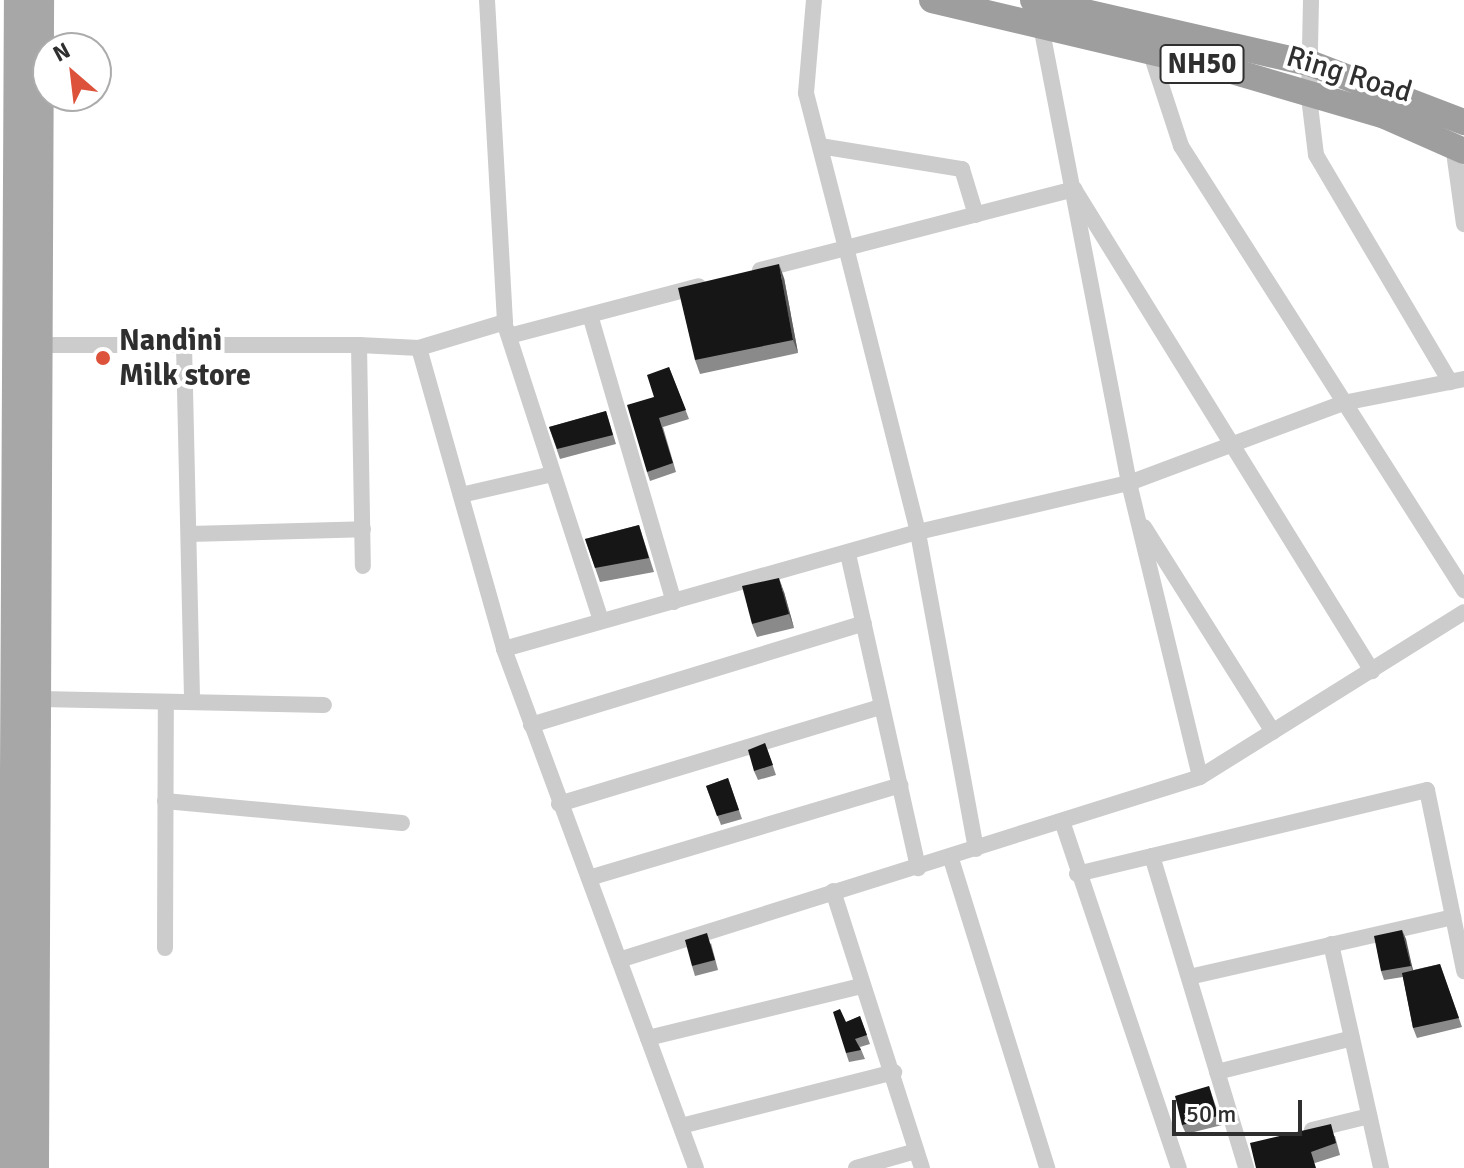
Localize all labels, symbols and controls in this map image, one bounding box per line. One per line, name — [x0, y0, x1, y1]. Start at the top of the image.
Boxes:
north arrow — [32, 32, 112, 112]
text: N — [48, 37, 75, 68]
street label: Ring Road — [1282, 39, 1416, 111]
road number: NH50 — [1158, 40, 1246, 88]
place label: Nandini Milk store — [119, 323, 251, 394]
marker: Nandini Milk store — [94, 349, 112, 367]
scale bar — [1176, 1084, 1306, 1134]
text: 50 m — [1186, 1099, 1236, 1129]

